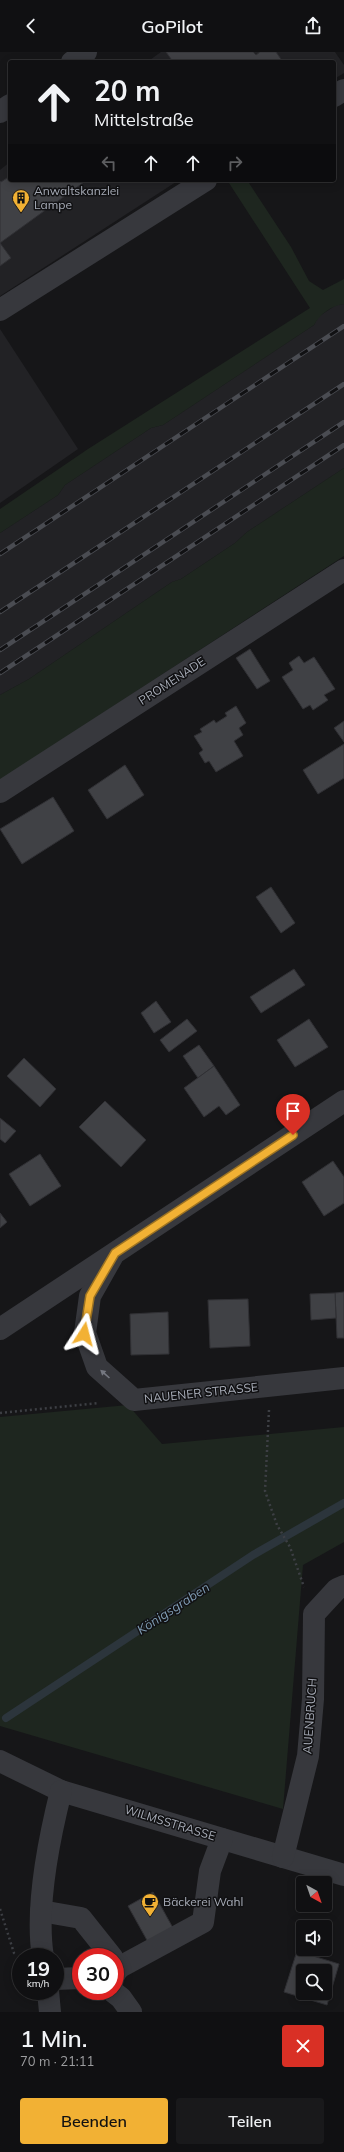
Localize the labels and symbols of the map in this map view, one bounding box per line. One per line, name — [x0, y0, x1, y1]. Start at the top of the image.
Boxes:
place label: Anwaltskanzlei Lampe — [34, 183, 119, 212]
building icon: Anwaltskanzlei Lampe — [11, 188, 31, 213]
street label: PROMENADE — [136, 653, 208, 708]
pin — [276, 1094, 310, 1135]
position arrow — [63, 1313, 105, 1355]
one-way arrow — [100, 1369, 110, 1379]
street label: NAUENER STRASSE — [143, 1379, 259, 1406]
water label: Königsgraben — [134, 1579, 212, 1637]
street label: AUENBRUCH — [299, 1677, 320, 1754]
street label: WILMSSTRASSE — [123, 1802, 217, 1843]
north arrow — [296, 1876, 332, 1912]
cafe icon: Bäckerei Wahl — [140, 1892, 160, 1917]
place label: Bäckerei Wahl — [163, 1894, 243, 1909]
speed limit sign: 30 — [72, 1948, 124, 2000]

